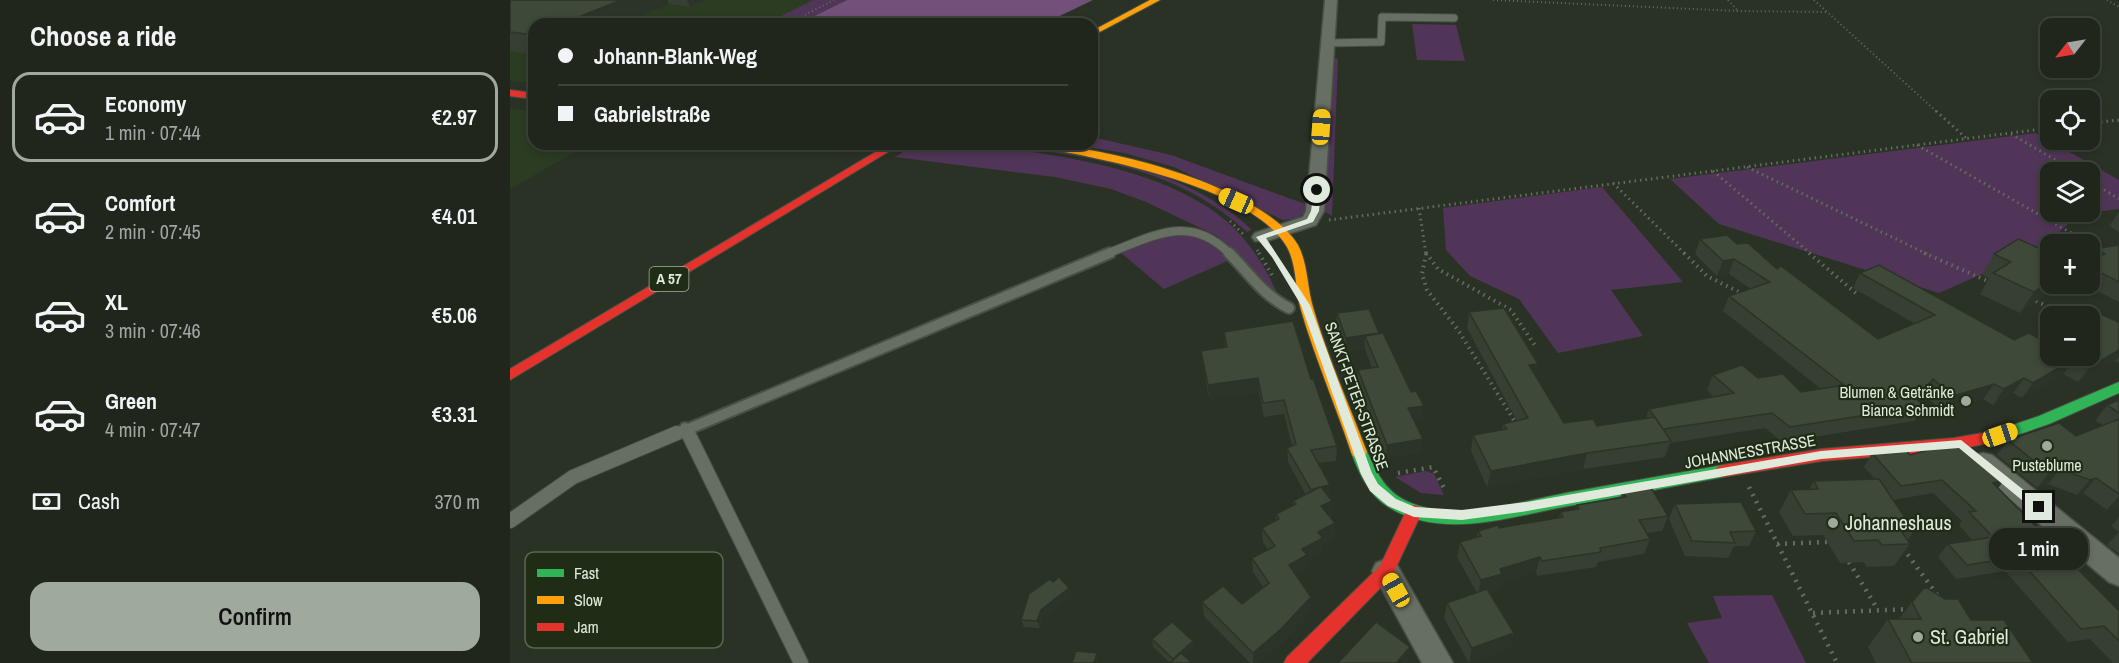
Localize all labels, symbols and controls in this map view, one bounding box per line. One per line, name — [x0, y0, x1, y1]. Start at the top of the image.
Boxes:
text: Choose a ride — [30, 18, 176, 54]
north arrow — [2040, 18, 2100, 78]
map controls — [2040, 18, 2100, 366]
text: Johann-Blank-Weg — [594, 41, 757, 71]
text: Economy — [105, 89, 186, 119]
icon: car — [33, 90, 87, 144]
button: locate — [2040, 90, 2100, 150]
text: Gabrielstraße — [594, 99, 710, 129]
text: €2.97 — [432, 102, 477, 132]
car — [1311, 108, 1331, 146]
text: 1 min · 07:44 — [105, 119, 201, 146]
button: layers — [2040, 162, 2100, 222]
route start — [1303, 176, 1330, 203]
car — [1216, 185, 1256, 217]
text: Comfort — [105, 188, 175, 218]
icon: car — [33, 189, 87, 243]
text: €4.01 — [432, 201, 477, 231]
text: 2 min · 07:45 — [105, 218, 201, 245]
button: + — [2040, 234, 2100, 294]
road number: A 57 — [650, 267, 688, 291]
text: XL — [105, 287, 128, 317]
icon: car — [33, 288, 87, 342]
text: €5.06 — [432, 300, 477, 330]
button: − — [2040, 306, 2100, 366]
text: 3 min · 07:46 — [105, 317, 201, 344]
street label: SANKT-PETER-STRASSE — [1320, 319, 1394, 473]
place label: Blumen & Getränke Bianca Schmidt — [1840, 381, 1954, 421]
text: Green — [105, 386, 157, 416]
icon: car — [33, 387, 87, 441]
marker: Blumen & Getränke Bianca Schmidt — [1959, 394, 1973, 408]
text: €3.31 — [432, 399, 477, 429]
text: 4 min · 07:47 — [105, 416, 201, 443]
car — [1980, 421, 2020, 449]
street label: JOHANNESSTRASSE — [1683, 429, 1817, 473]
marker: Pusteblume — [2040, 439, 2054, 453]
place label: Pusteblume — [2012, 454, 2082, 476]
icon: cash — [30, 485, 63, 518]
text: Cash — [78, 486, 120, 516]
text: 370 m — [434, 488, 480, 515]
route end — [2025, 493, 2052, 520]
place label: Johanneshaus — [1845, 509, 1952, 536]
marker: Johanneshaus — [1826, 516, 1840, 530]
callout: 1 min — [1990, 528, 2089, 570]
text: 1 min — [2017, 535, 2060, 562]
legend — [525, 552, 723, 648]
text: Fast — [574, 562, 599, 584]
car — [1379, 570, 1413, 610]
button: Confirm — [30, 582, 480, 651]
text: Slow — [574, 589, 603, 611]
text: Jam — [574, 616, 599, 638]
place label: St. Gabriel — [1930, 623, 2008, 650]
marker: St. Gabriel — [1911, 630, 1925, 644]

